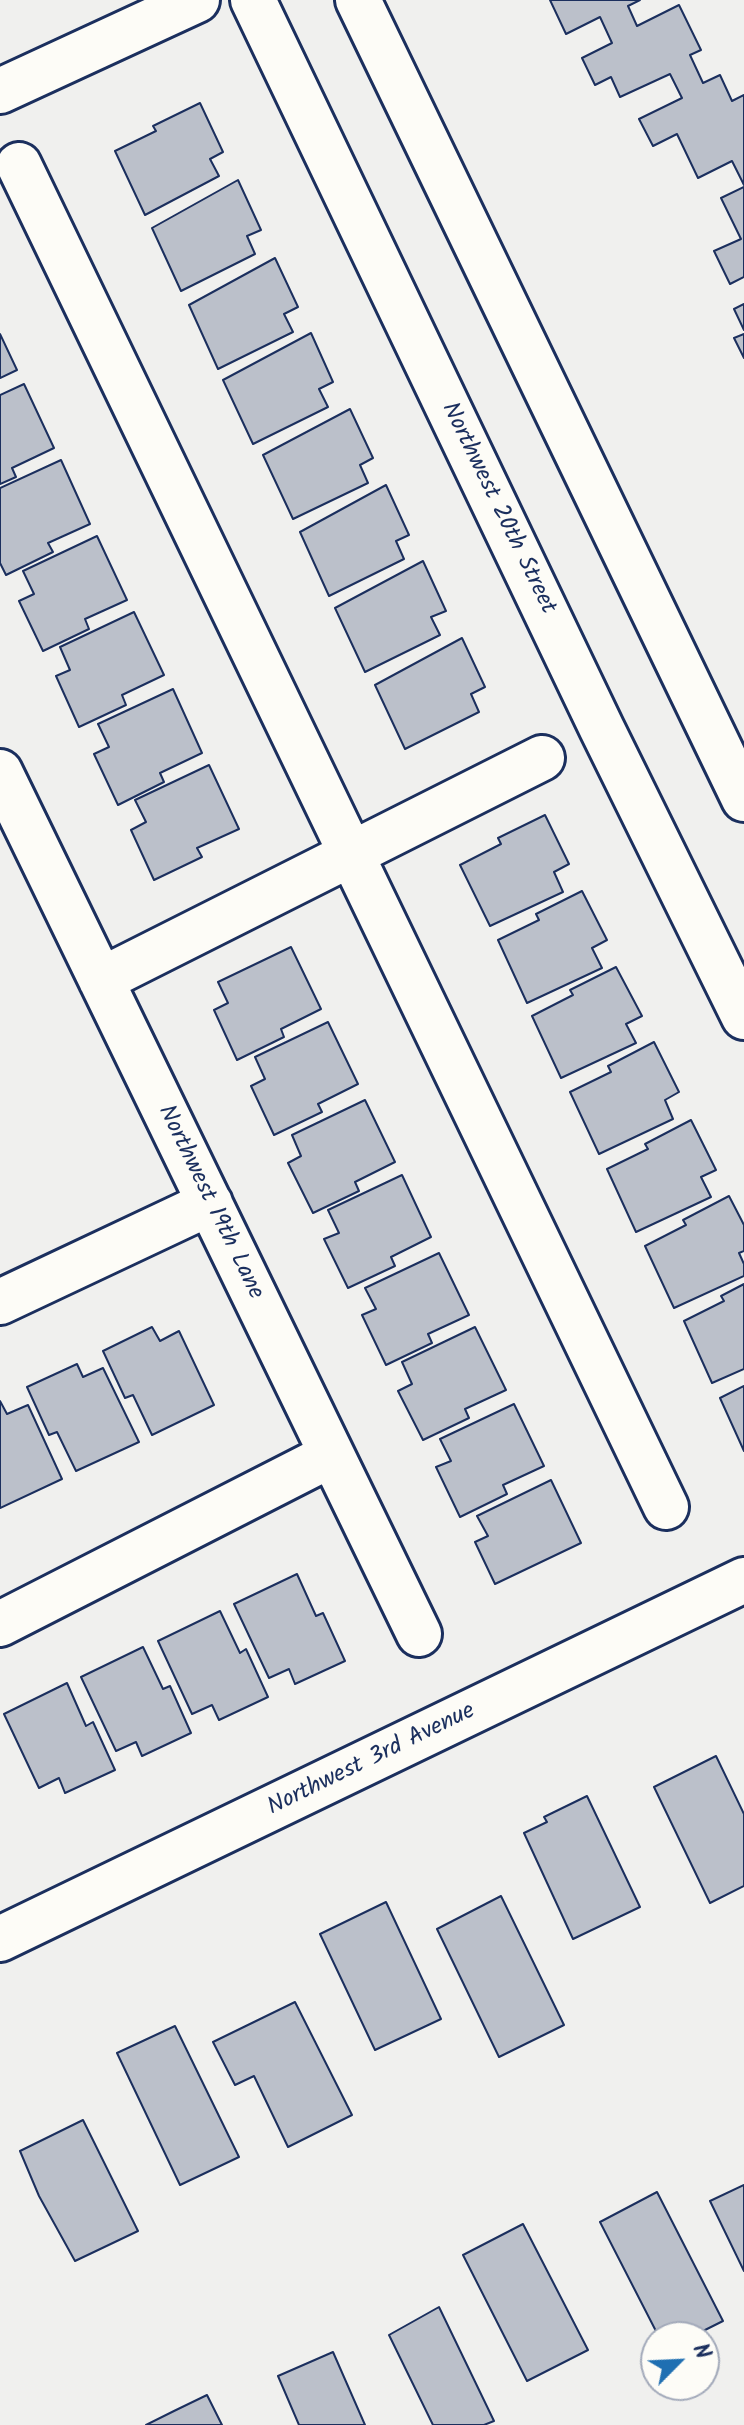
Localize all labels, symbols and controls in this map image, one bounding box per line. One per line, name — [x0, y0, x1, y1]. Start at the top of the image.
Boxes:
street label: Northwest 20th Street — [433, 398, 561, 620]
street label: Northwest 19th Lane — [150, 1101, 268, 1305]
street label: Northwest 3rd Avenue — [264, 1698, 480, 1824]
north arrow — [640, 2321, 720, 2401]
text: N — [682, 2338, 719, 2365]

